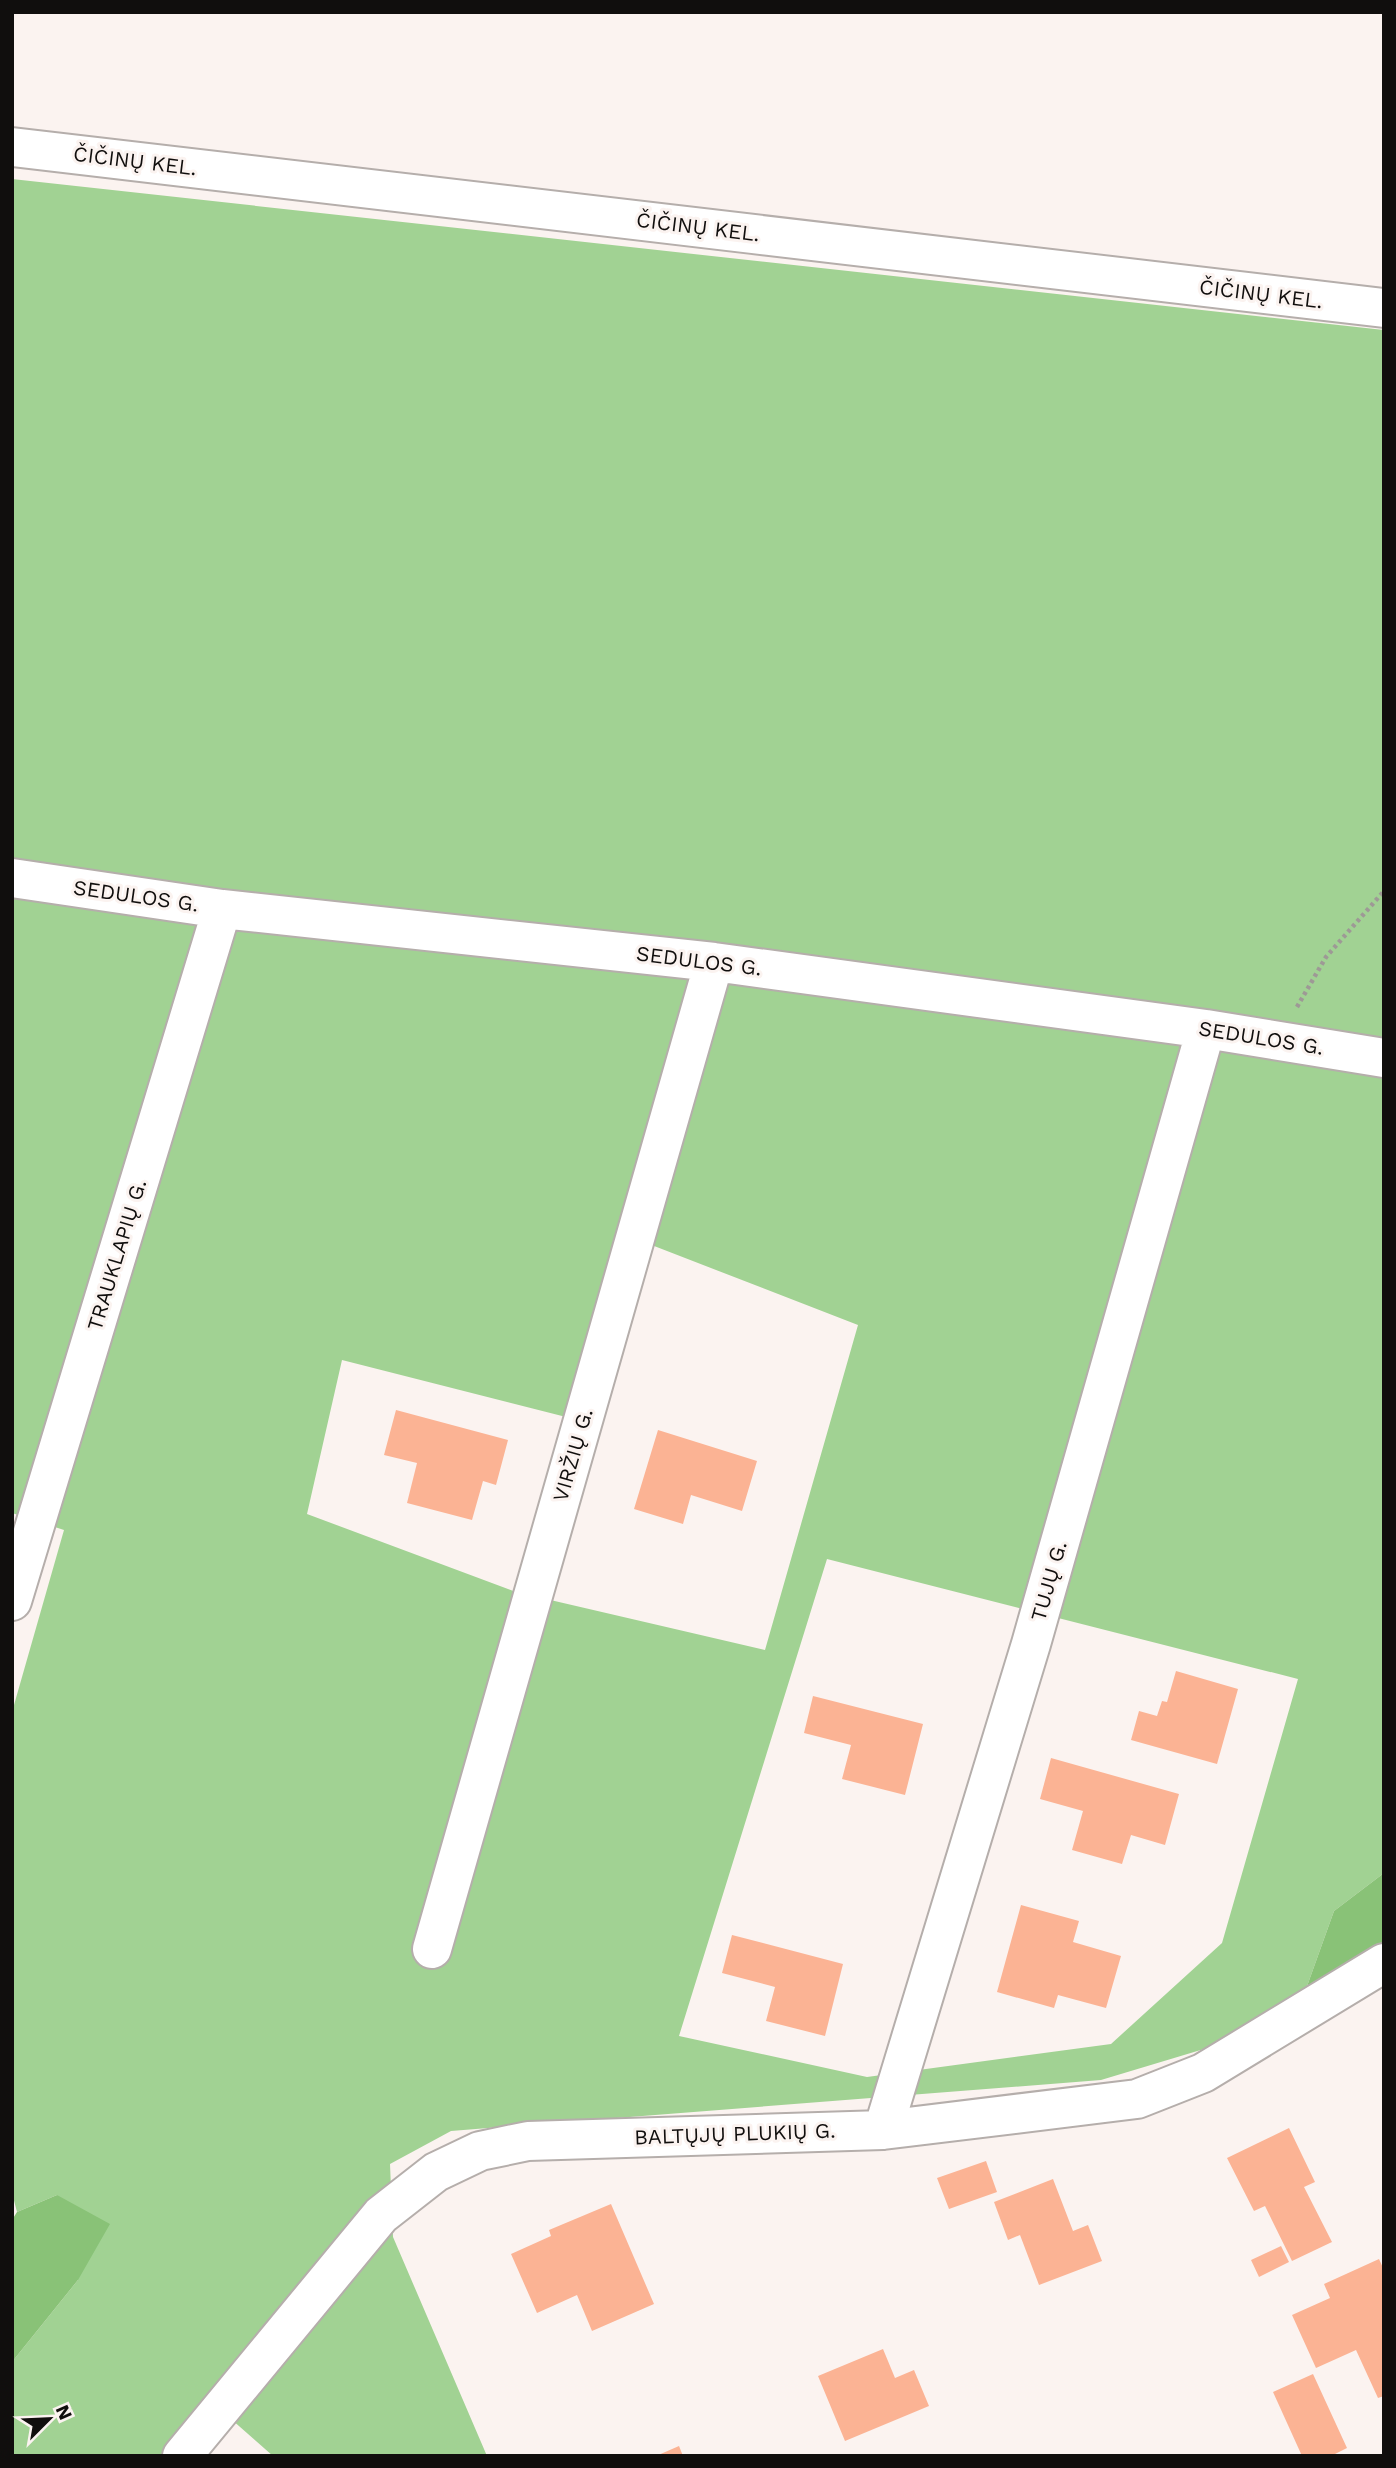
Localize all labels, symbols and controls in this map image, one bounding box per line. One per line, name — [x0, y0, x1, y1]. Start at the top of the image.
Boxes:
street label: ČIČINŲ KEL. — [72, 141, 198, 180]
street label: ČIČINŲ KEL. — [635, 207, 761, 246]
street label: ČIČINŲ KEL. — [1198, 274, 1324, 313]
street label: SEDULOS G. — [72, 874, 200, 917]
street label: SEDULOS G. — [635, 940, 763, 981]
street label: SEDULOS G. — [1197, 1015, 1325, 1060]
street label: TRAUKLAPIŲ G. — [82, 1176, 151, 1334]
street label: VIRŽIŲ G. — [547, 1405, 598, 1504]
street label: TUJŲ G. — [1025, 1538, 1072, 1624]
street label: BALTŲJŲ PLUKIŲ G. — [634, 2117, 836, 2150]
north arrow — [14, 2384, 84, 2454]
text: N — [51, 2401, 77, 2423]

